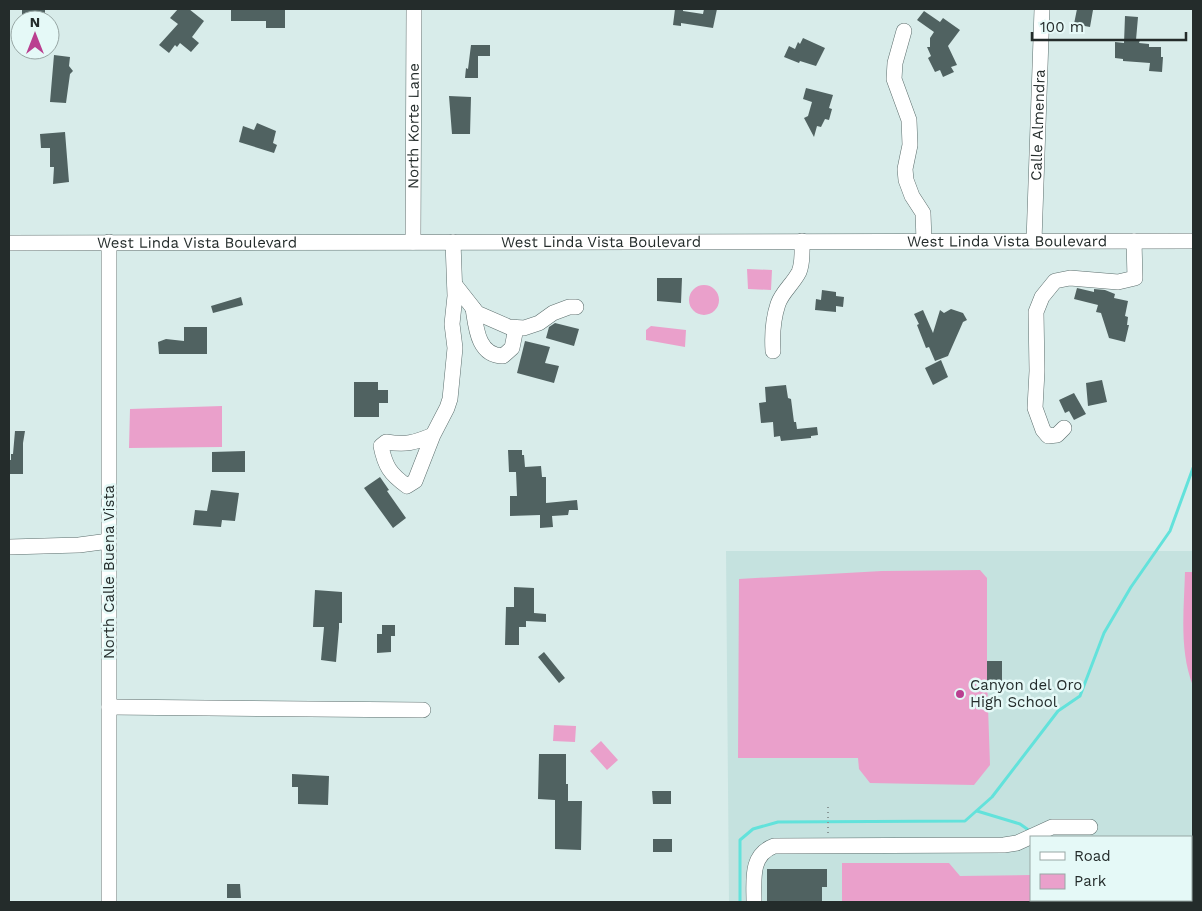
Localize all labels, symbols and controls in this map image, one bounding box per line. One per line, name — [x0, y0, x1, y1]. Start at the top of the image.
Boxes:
north arrow — [10, 10, 60, 60]
scale bar — [1032, 10, 1186, 42]
text: N — [30, 14, 40, 30]
text: 100 m — [1040, 18, 1084, 36]
street label: North Korte Lane — [404, 63, 423, 189]
street label: Calle Almendra — [1027, 68, 1049, 181]
street label: West Linda Vista Boulevard — [907, 232, 1107, 250]
street label: West Linda Vista Boulevard — [501, 233, 701, 251]
street label: West Linda Vista Boulevard — [97, 234, 297, 252]
street label: North Calle Buena Vista — [100, 484, 118, 659]
place label: Canyon del Oro High School — [970, 676, 1082, 711]
marker: Canyon del Oro High School — [954, 688, 966, 700]
legend — [1030, 836, 1192, 901]
text: Road — [1074, 847, 1111, 865]
text: Park — [1074, 872, 1107, 890]

